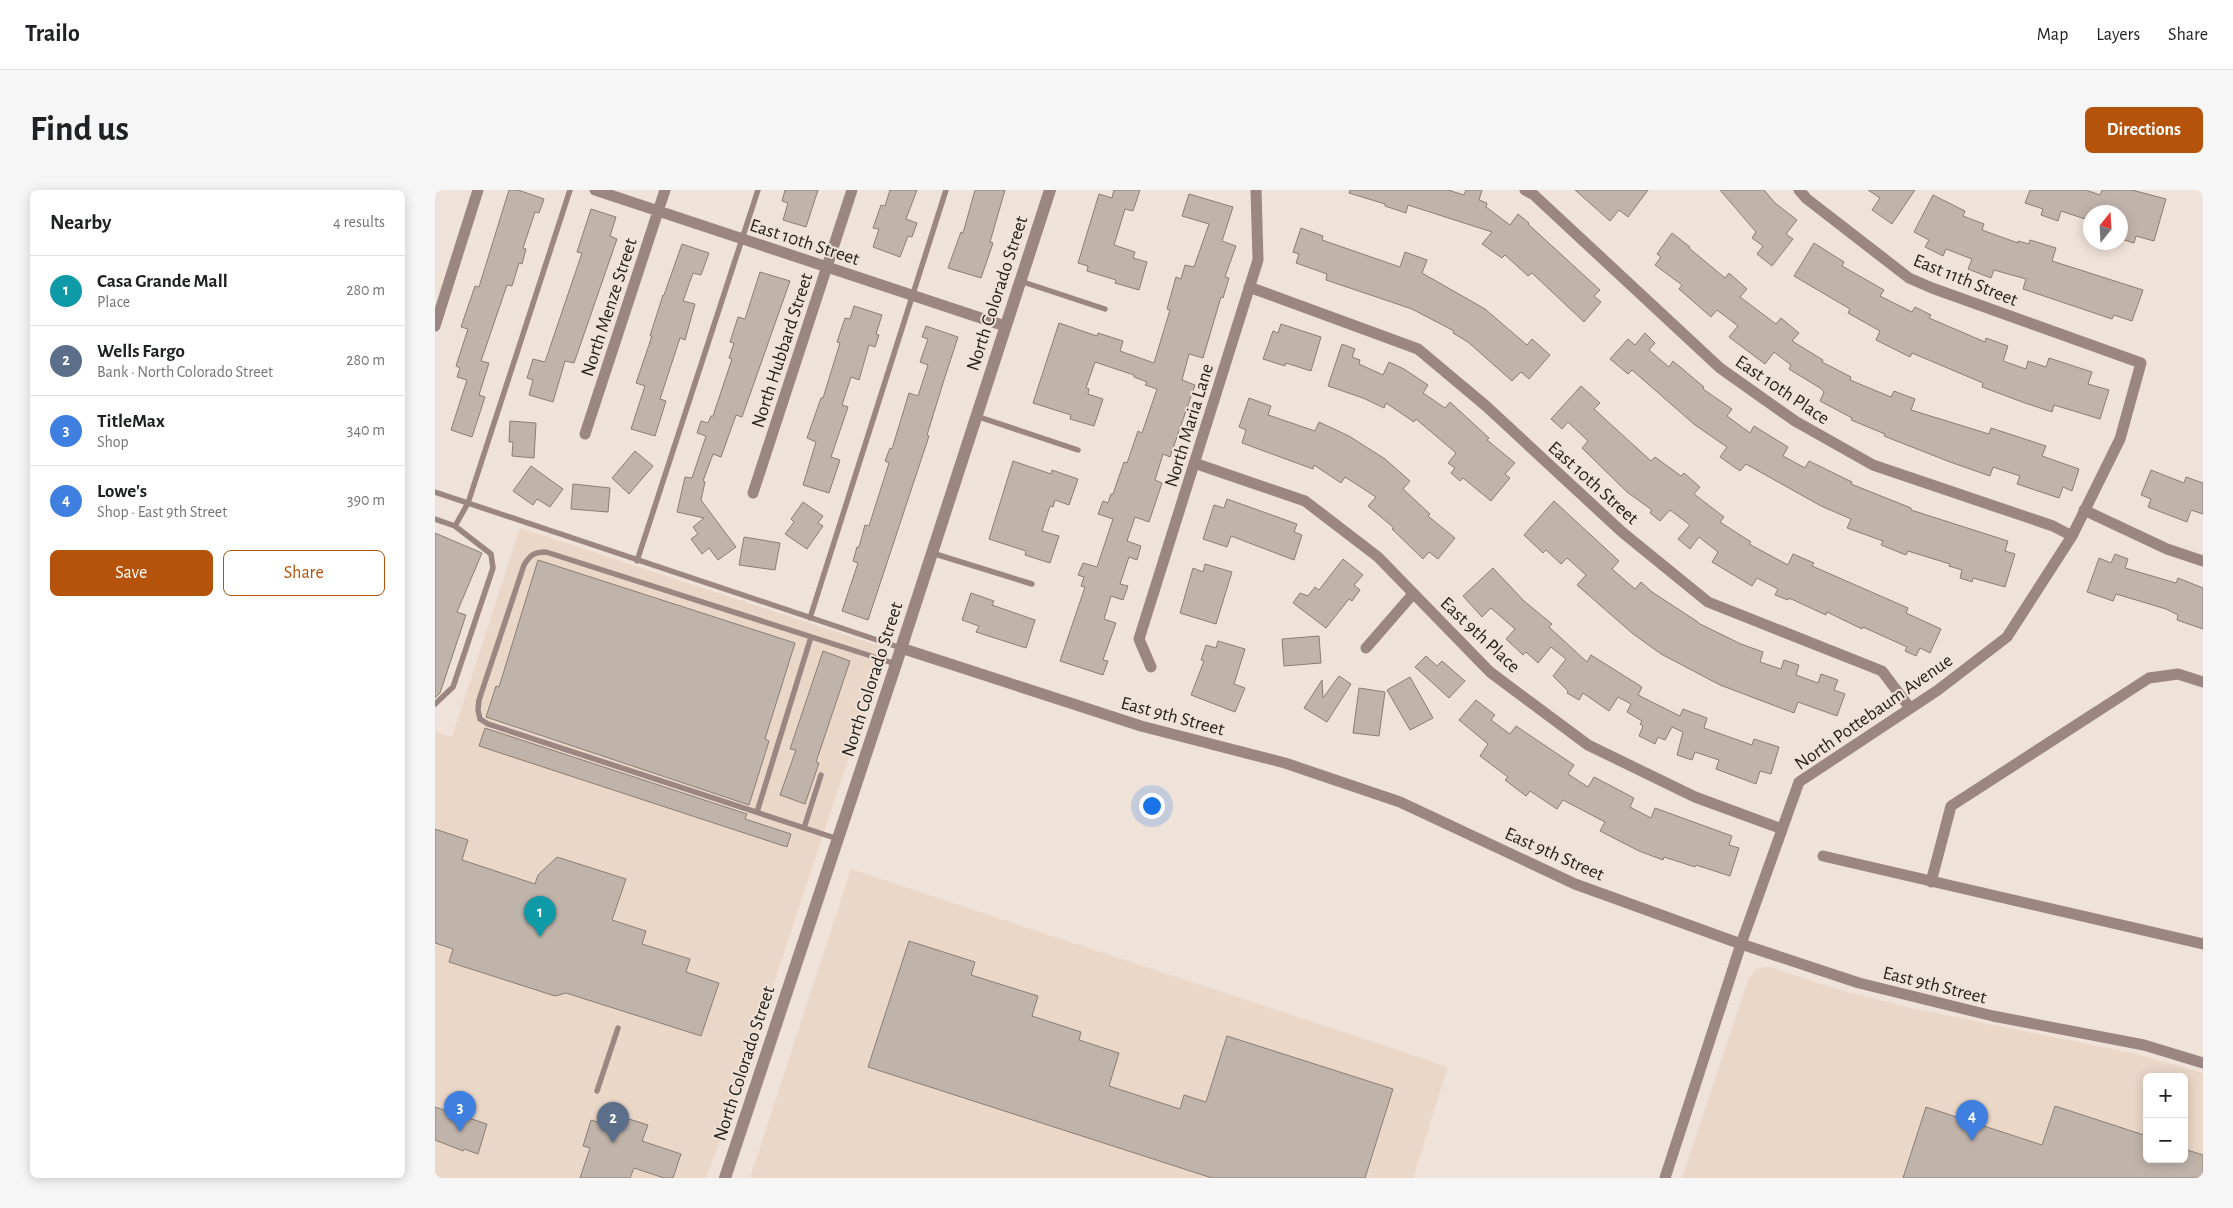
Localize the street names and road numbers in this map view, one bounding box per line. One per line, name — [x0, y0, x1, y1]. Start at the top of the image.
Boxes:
street label: North Colorado Street — [963, 214, 1031, 373]
street label: East 10th Street — [747, 216, 862, 269]
street label: North Menze Street — [578, 236, 641, 379]
street label: East 11th Street — [1911, 251, 2020, 310]
street label: North Hubbard Street — [748, 271, 816, 430]
street label: East 10th Place — [1732, 352, 1833, 429]
street label: North Maria Lane — [1162, 361, 1217, 489]
street label: East 10th Street — [1544, 438, 1642, 528]
street label: East 9th Place — [1436, 594, 1523, 677]
street label: North Colorado Street — [838, 600, 906, 759]
street label: North Pottebaum Avenue — [1792, 651, 1956, 774]
street label: East 9th Street — [1119, 693, 1227, 739]
street label: East 9th Street — [1502, 824, 1607, 885]
street label: East 9th Street — [1881, 963, 1989, 1008]
street label: North Colorado Street — [710, 984, 778, 1143]

